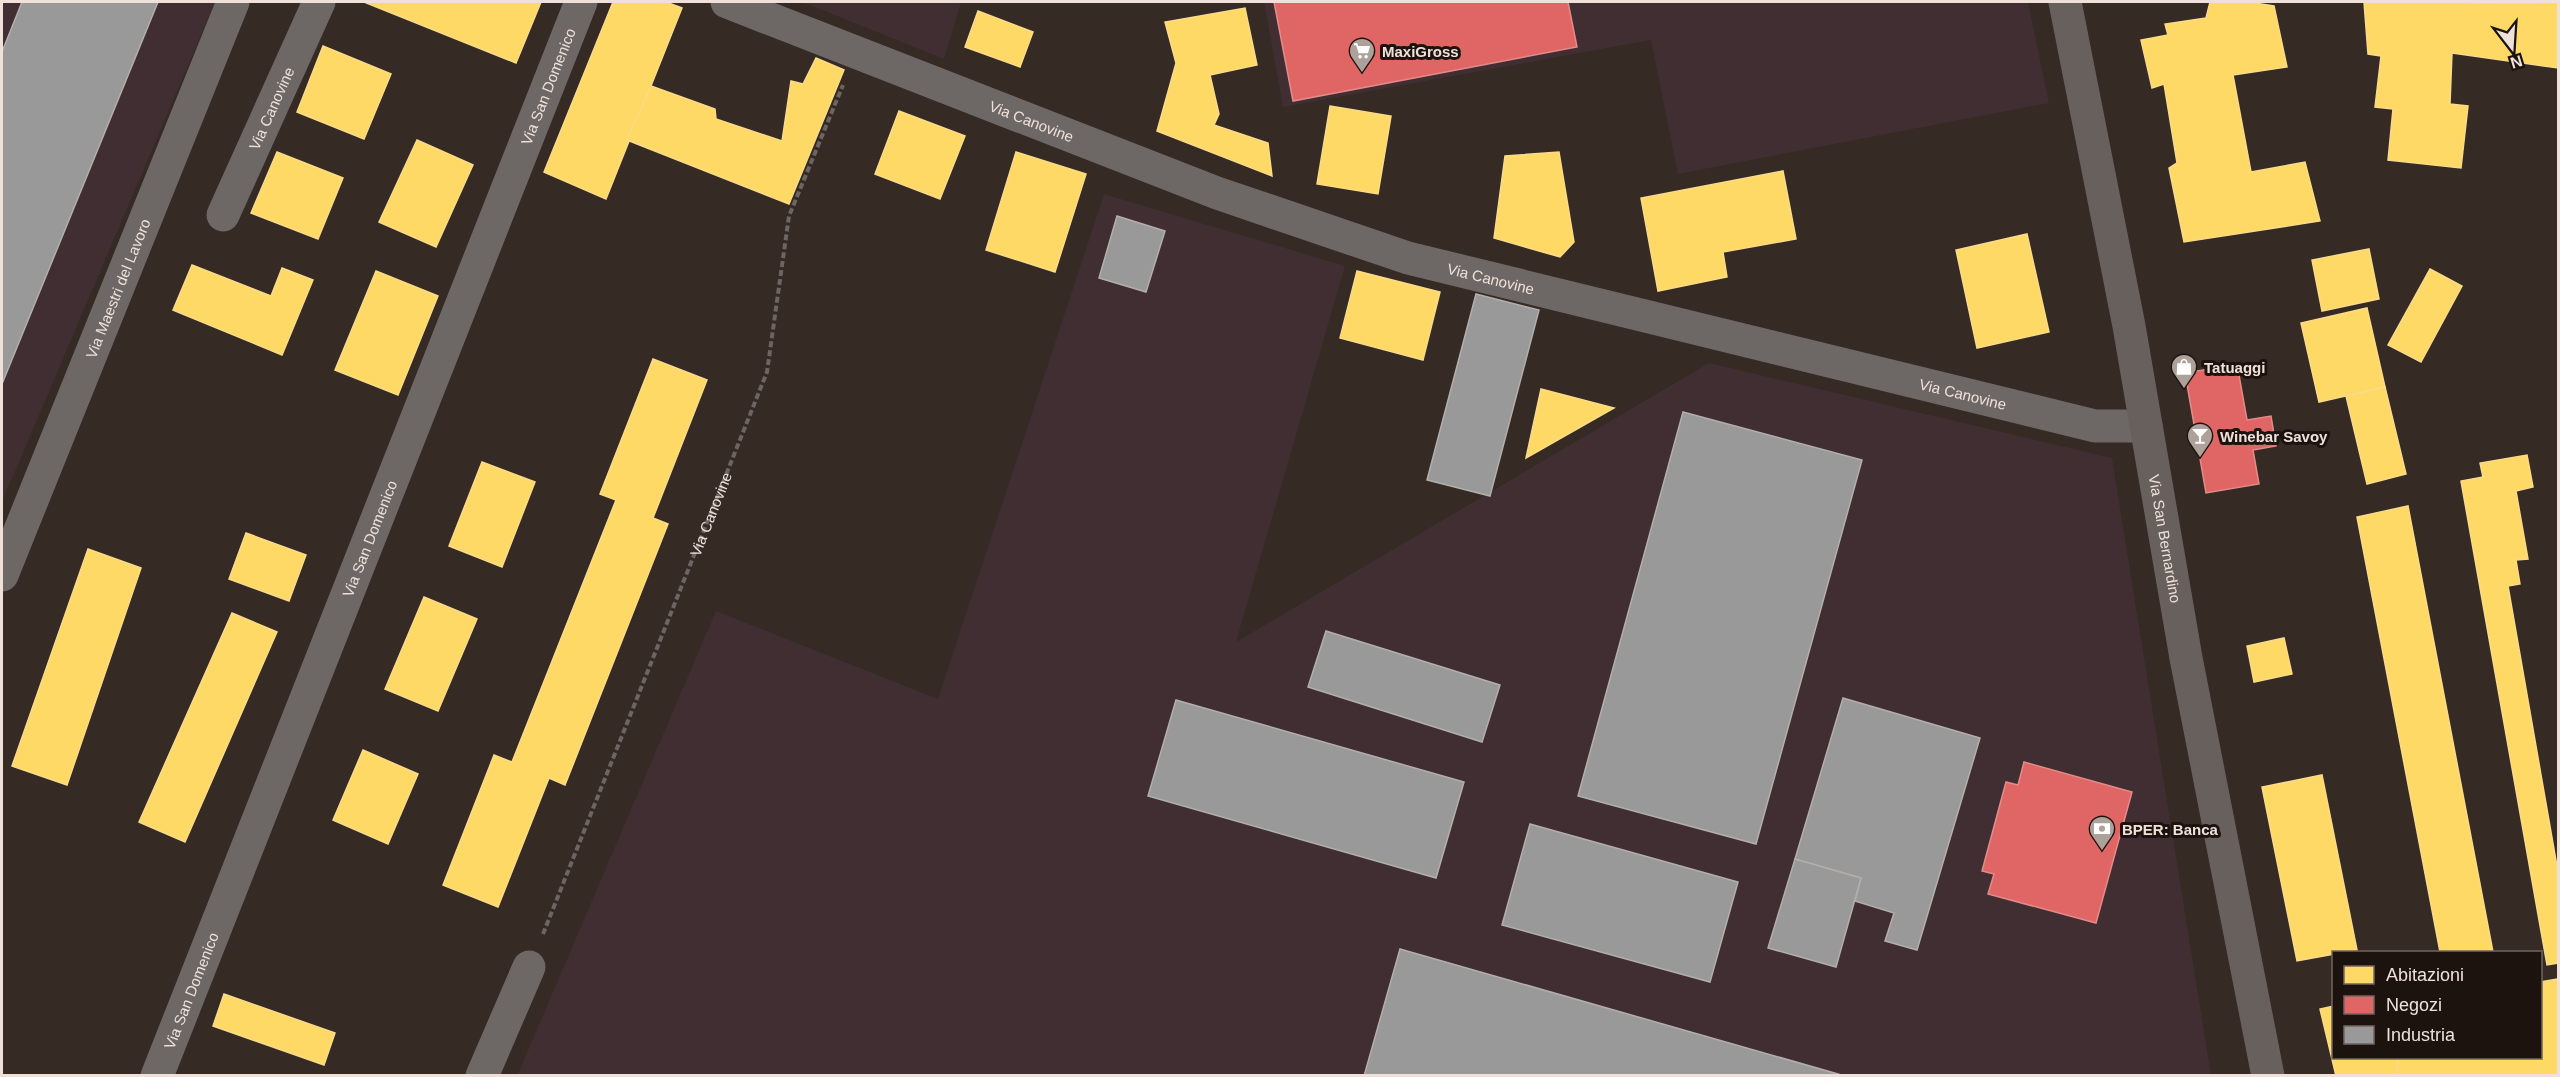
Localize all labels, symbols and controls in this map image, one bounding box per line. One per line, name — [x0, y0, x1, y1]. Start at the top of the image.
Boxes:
north arrow — [2482, 18, 2542, 78]
street label: Via San Domenico — [517, 26, 578, 147]
supermarket icon: MaxiGross — [1347, 36, 1377, 74]
place label: MaxiGross — [1382, 43, 1459, 60]
text: N — [2508, 52, 2524, 72]
street label: Via Canovine — [245, 64, 297, 152]
street label: Via Canovine — [987, 97, 1076, 145]
street label: Via Maestri del Lavoro — [82, 216, 153, 361]
street label: Via Canovine — [1446, 259, 1536, 297]
shop icon: Tatuaggi — [2169, 352, 2199, 390]
place label: Tatuaggi — [2204, 359, 2265, 376]
street label: Via Canovine — [1918, 375, 2008, 413]
bar icon: Winebar Savoy — [2185, 421, 2215, 459]
place label: Winebar Savoy — [2220, 428, 2328, 445]
street label: Via Canovine — [686, 470, 735, 559]
street label: Via San Bernardino — [2146, 473, 2185, 604]
street label: Via San Domenico — [339, 478, 400, 599]
bank icon: BPER: Banca — [2087, 814, 2117, 852]
place label: BPER: Banca — [2122, 821, 2219, 838]
street label: Via San Domenico — [160, 930, 221, 1051]
legend — [2332, 951, 2542, 1059]
text: Abitazioni — [2386, 965, 2464, 985]
text: Negozi — [2386, 995, 2442, 1015]
text: Industria — [2386, 1025, 2456, 1045]

